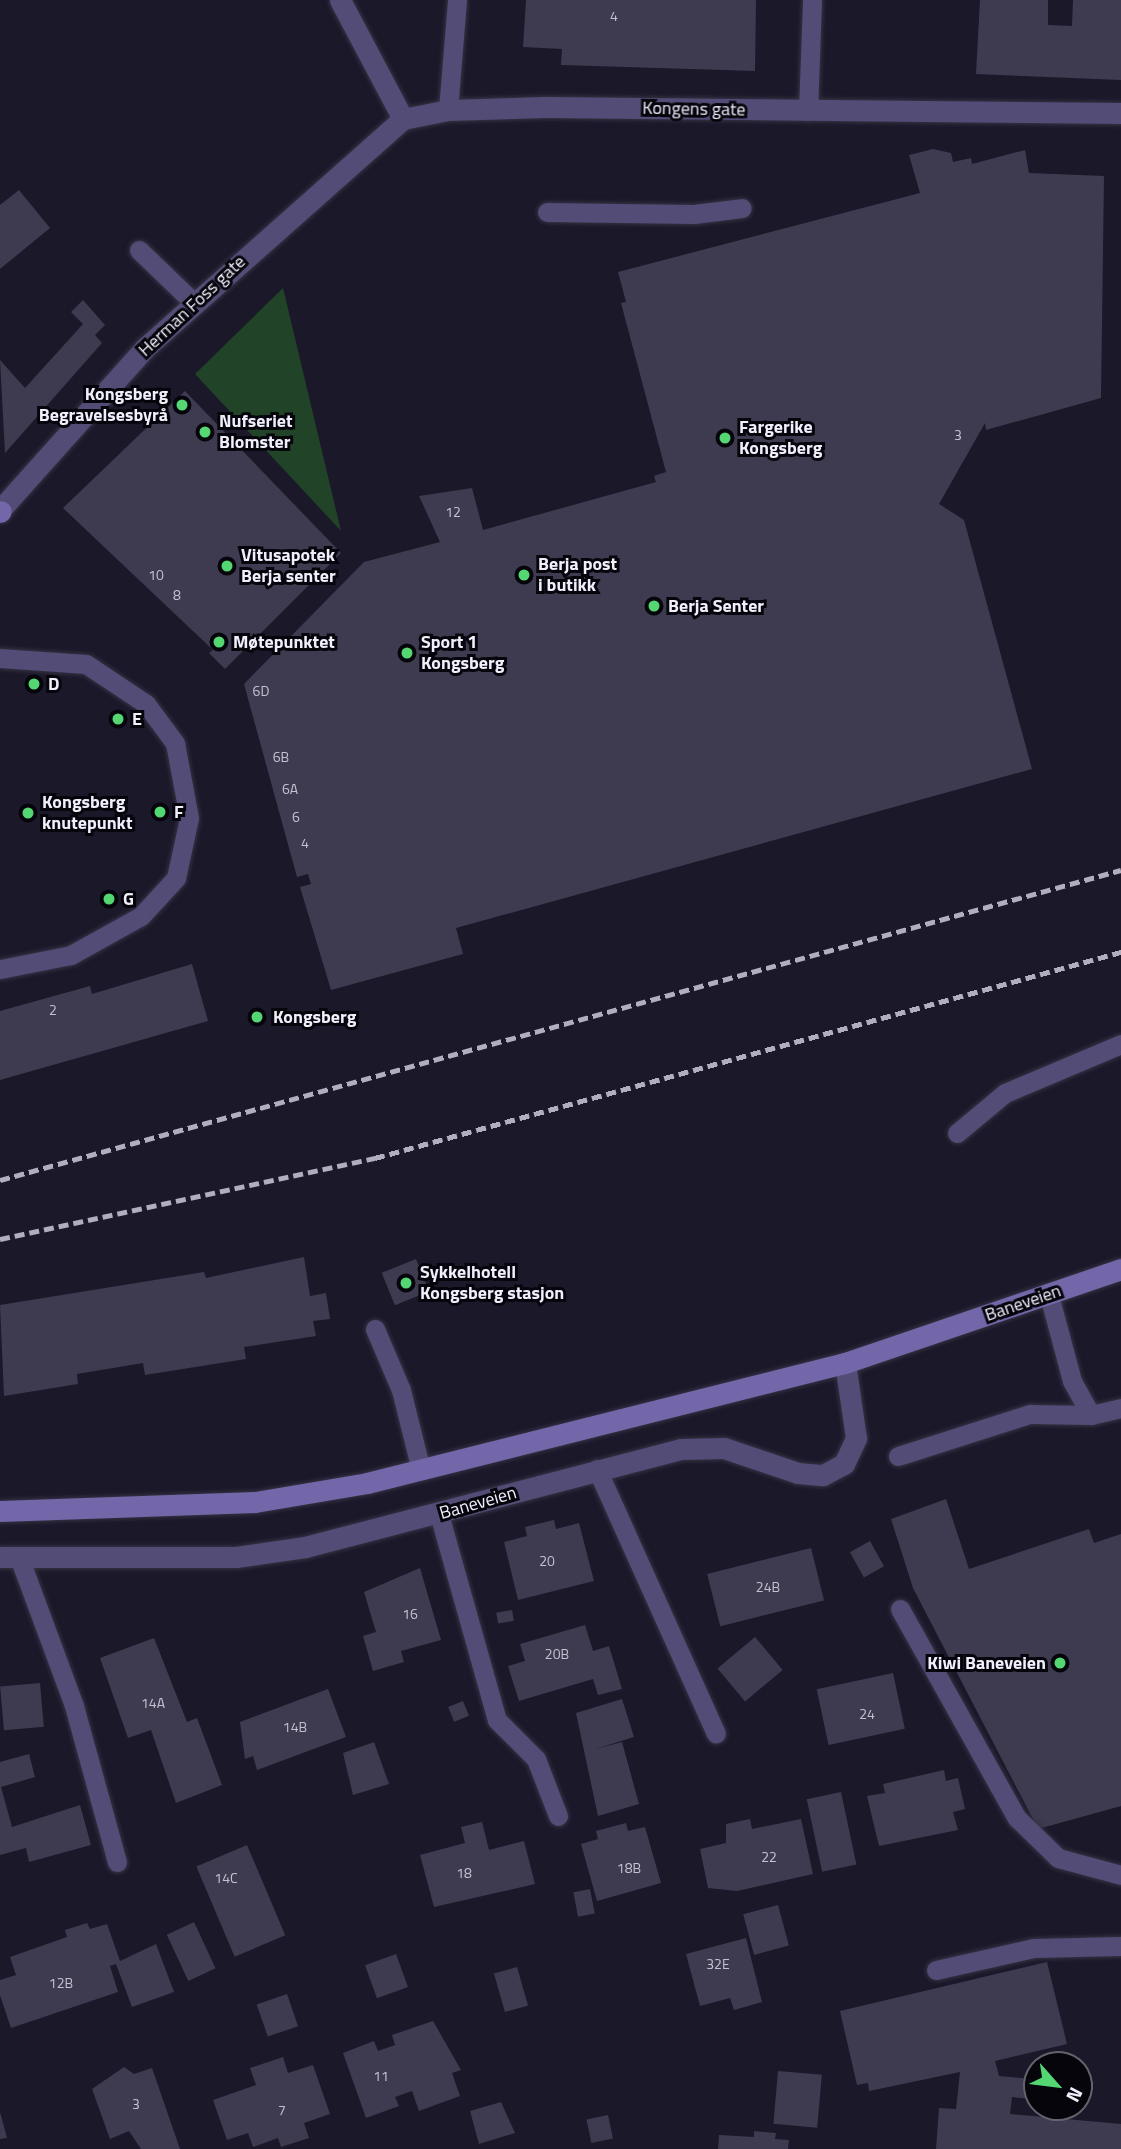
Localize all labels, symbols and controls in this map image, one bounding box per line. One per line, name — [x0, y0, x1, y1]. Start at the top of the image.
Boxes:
house number: 4 — [610, 8, 618, 24]
street label: Kongens gate — [642, 97, 746, 121]
street label: Herman Foss gate — [134, 251, 250, 361]
place label: Kongsberg Begravelsesbyrå — [39, 384, 168, 426]
marker: Kongsberg Begravelsesbyrå — [174, 397, 190, 413]
place label: Nufseriet Blomster — [219, 411, 293, 453]
place label: Fargerike Kongsberg — [739, 417, 822, 460]
marker: Nufseriet Blomster — [197, 424, 213, 440]
house number: 3 — [954, 427, 962, 443]
marker: Fargerike Kongsberg — [717, 430, 733, 446]
house number: 12 — [445, 504, 461, 520]
place label: Vitusapotek Berja senter — [241, 545, 336, 588]
place label: Berja post i butikk — [538, 554, 617, 596]
marker: Vitusapotek Berja senter — [219, 558, 235, 574]
house number: 10 — [148, 567, 164, 583]
marker: Berja post i butikk — [516, 567, 532, 583]
house number: 8 — [173, 587, 181, 603]
place label: Berja Senter — [668, 595, 764, 617]
marker: Berja Senter — [646, 598, 662, 614]
place label: Møtepunktet — [233, 631, 335, 653]
place label: Sport 1 Kongsberg — [421, 632, 504, 674]
marker: Møtepunktet — [211, 634, 227, 650]
marker: Sport 1 Kongsberg — [399, 645, 415, 661]
place label: D — [48, 673, 59, 695]
marker: D — [26, 676, 42, 692]
house number: 6D — [253, 683, 269, 699]
place label: E — [132, 708, 142, 730]
marker: E — [110, 711, 126, 727]
house number: 6B — [273, 749, 289, 765]
house number: 6A — [282, 781, 298, 797]
place label: Kongsberg knutepunkt — [42, 792, 132, 834]
place label: F — [174, 801, 184, 823]
marker: F — [152, 804, 168, 820]
marker: Kongsberg knutepunkt — [20, 805, 36, 821]
house number: 6 — [292, 809, 300, 825]
house number: 4 — [301, 835, 309, 851]
place label: G — [123, 888, 134, 910]
marker: G — [101, 891, 117, 907]
house number: 2 — [49, 1002, 57, 1018]
place label: Kongsberg — [273, 1006, 356, 1028]
marker: Kongsberg — [247, 1007, 267, 1027]
place label: Sykkelhotell Kongsberg stasjon — [420, 1262, 564, 1304]
marker: Sykkelhotell Kongsberg stasjon — [398, 1275, 414, 1291]
street label: Baneveien — [982, 1280, 1064, 1326]
street label: Baneveien — [437, 1482, 519, 1524]
house number: 20 — [539, 1553, 555, 1569]
house number: 24B — [756, 1579, 780, 1595]
house number: 16 — [402, 1606, 418, 1622]
house number: 20B — [545, 1646, 569, 1662]
place label: Kiwi Baneveien — [927, 1652, 1046, 1674]
marker: Kiwi Baneveien — [1052, 1655, 1068, 1671]
house number: 14A — [141, 1695, 165, 1711]
house number: 24 — [859, 1706, 875, 1722]
house number: 14B — [283, 1719, 307, 1735]
house number: 22 — [761, 1849, 777, 1865]
house number: 18B — [617, 1860, 641, 1876]
house number: 18 — [456, 1865, 472, 1881]
house number: 14C — [214, 1870, 238, 1886]
house number: 32E — [706, 1956, 730, 1972]
house number: 12B — [49, 1975, 73, 1991]
north arrow — [1023, 2051, 1093, 2121]
house number: 11 — [373, 2068, 389, 2084]
text: N — [1059, 2083, 1091, 2108]
house number: 3 — [132, 2096, 140, 2112]
house number: 7 — [278, 2102, 286, 2118]

